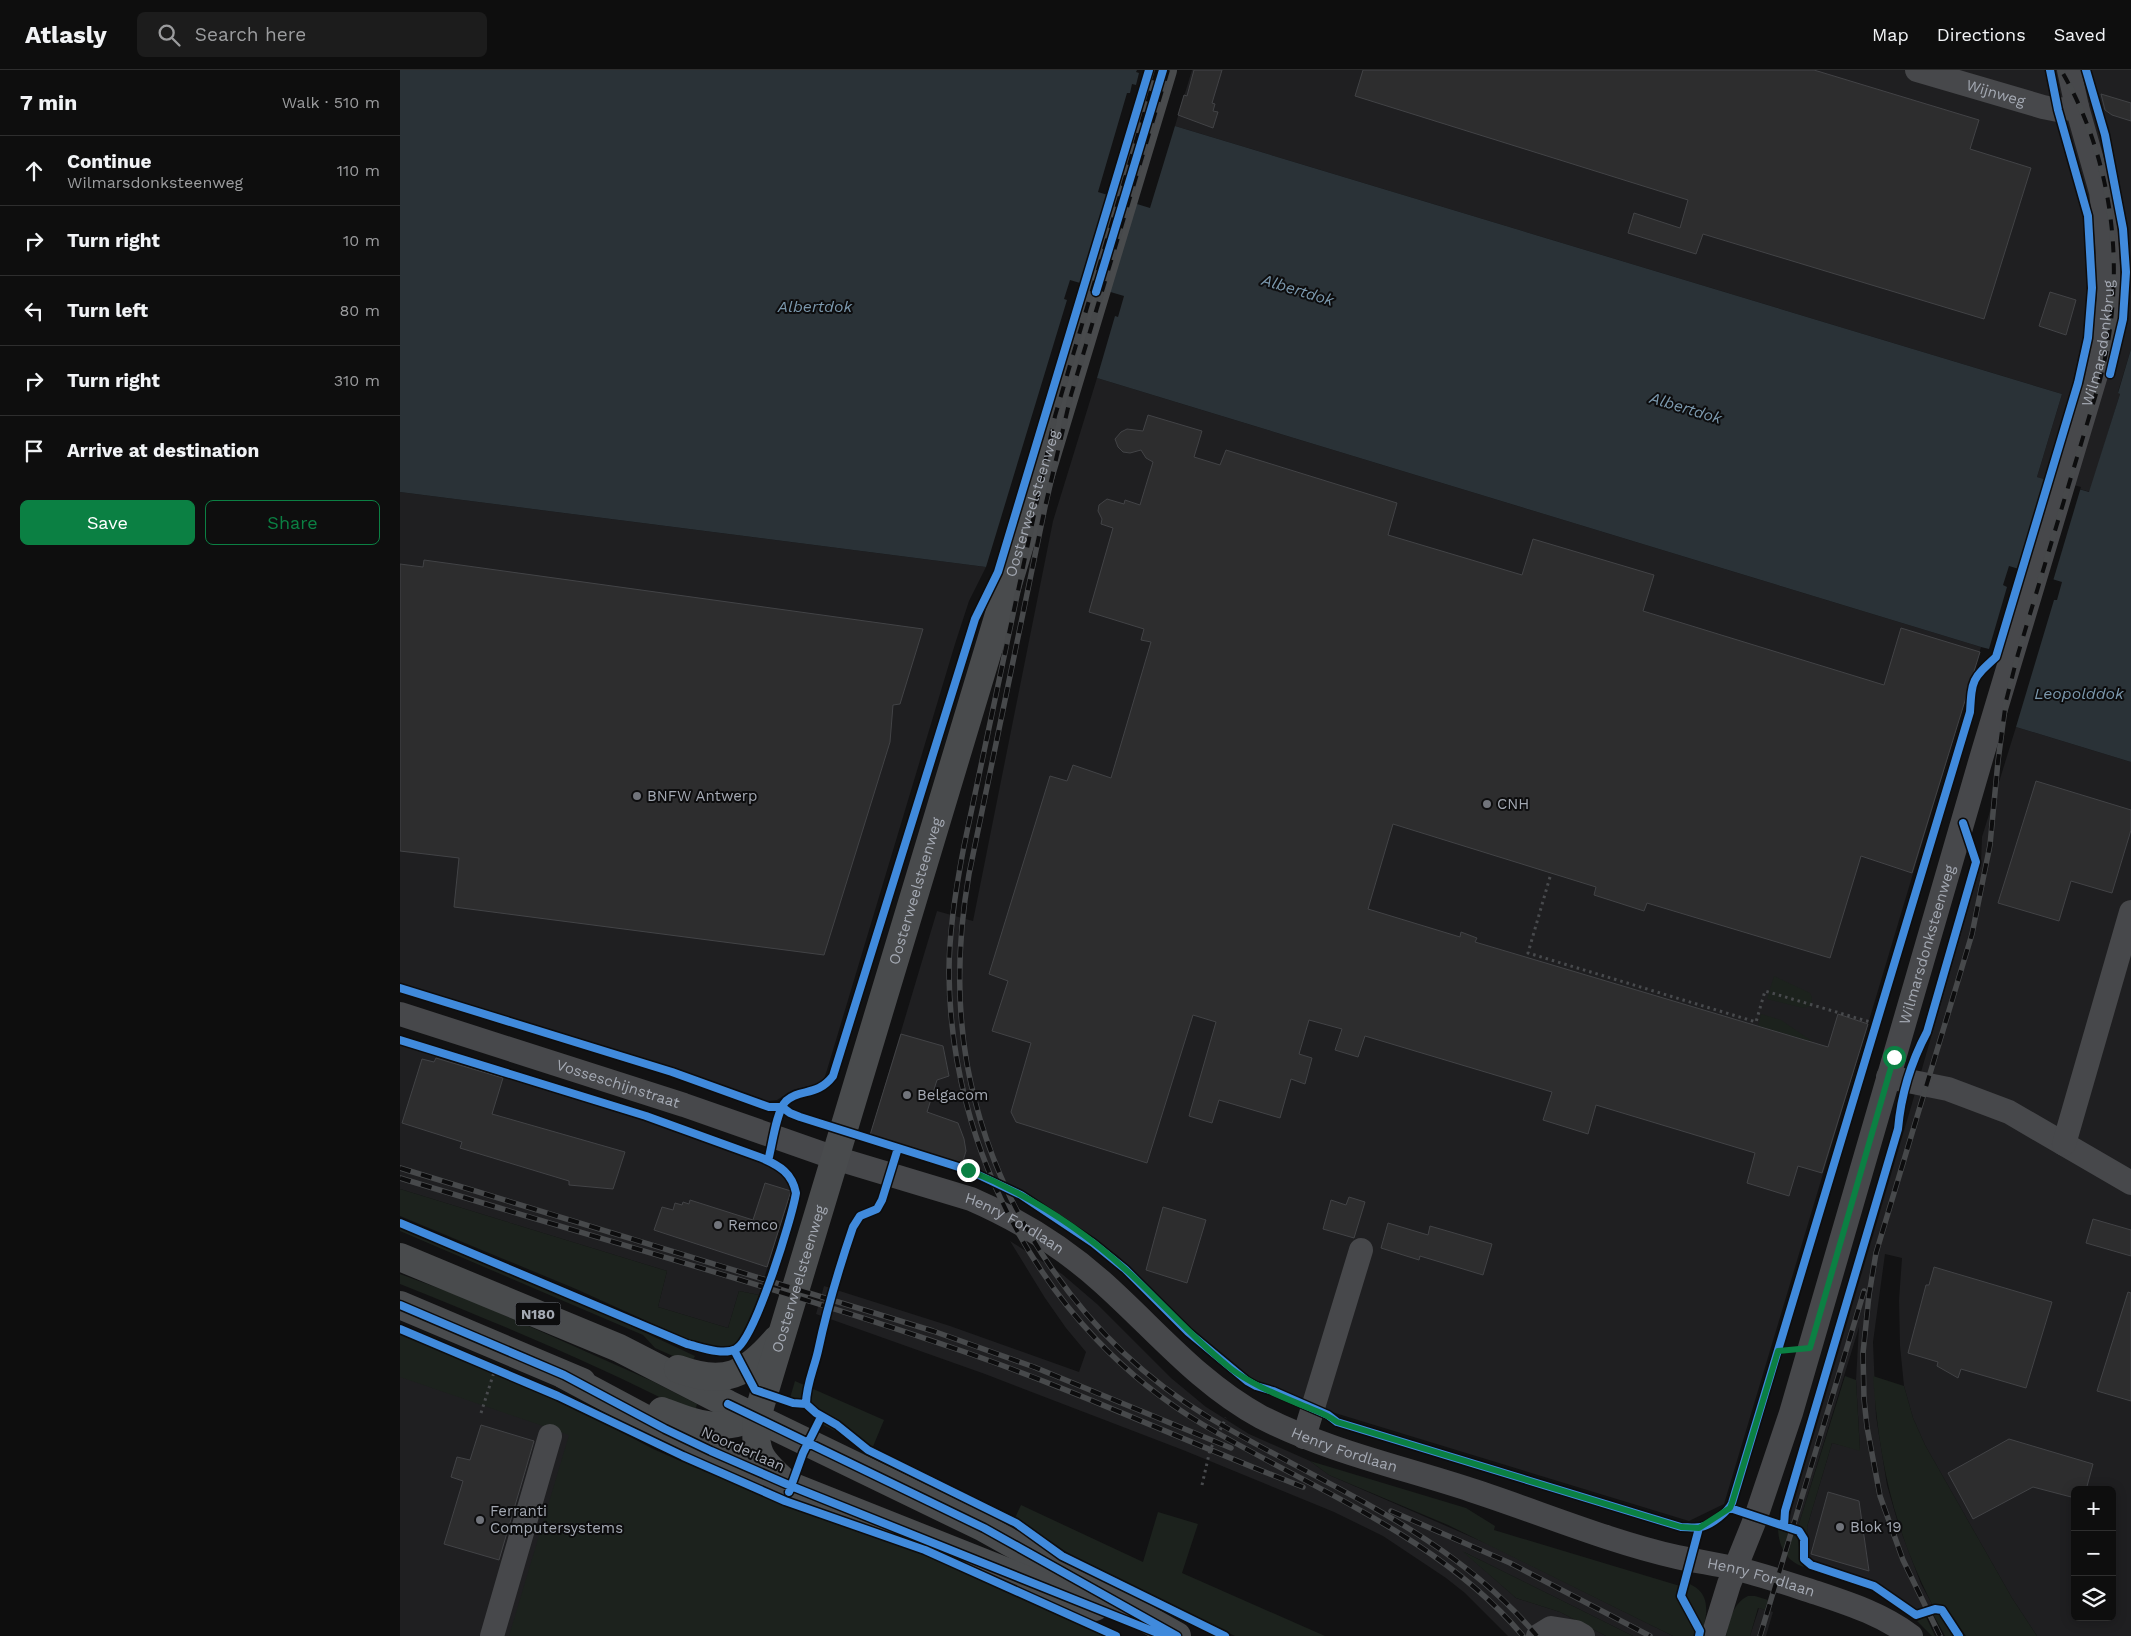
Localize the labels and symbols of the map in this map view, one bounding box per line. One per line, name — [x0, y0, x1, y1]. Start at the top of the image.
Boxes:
street label: Wijnweg — [1964, 76, 2027, 110]
water label: Albertdok — [1259, 270, 1338, 310]
street label: Wilmarsdonkbrug — [2078, 280, 2118, 409]
water label: Albertdok — [777, 297, 853, 316]
water label: Albertdok — [1647, 388, 1726, 428]
street label: Oosterweelsteenweg — [1002, 427, 1063, 579]
water label: Leopolddok — [2034, 684, 2125, 703]
place label: BNFW Antwerp — [647, 787, 757, 805]
marker: BNFW Antwerp — [631, 790, 643, 802]
place label: CNH — [1497, 795, 1529, 813]
marker: CNH — [1481, 798, 1493, 810]
street label: Oosterweelsteenweg — [885, 815, 946, 967]
street label: Wilmarsdonksteenweg — [1895, 863, 1959, 1027]
route start — [1883, 1046, 1906, 1069]
street label: Vosseschijnstraat — [554, 1056, 683, 1112]
place label: Belgacom — [917, 1086, 988, 1104]
marker: Belgacom — [901, 1089, 913, 1101]
route end — [957, 1159, 980, 1182]
street label: Henry Fordlaan — [963, 1189, 1068, 1258]
street label: Oosterweelsteenweg — [768, 1203, 829, 1355]
place label: Remco — [728, 1216, 778, 1234]
marker: Remco — [712, 1219, 724, 1231]
road number: N180 — [516, 1302, 560, 1326]
street label: Noorderlaan — [698, 1423, 788, 1475]
street label: Henry Fordlaan — [1289, 1423, 1400, 1476]
place label: Ferranti Computersystems — [490, 1502, 623, 1537]
marker: Ferranti Computersystems — [474, 1514, 486, 1526]
place label: Blok 19 — [1850, 1518, 1901, 1536]
marker: Blok 19 — [1834, 1521, 1846, 1533]
street label: Henry Fordlaan — [1706, 1554, 1817, 1601]

